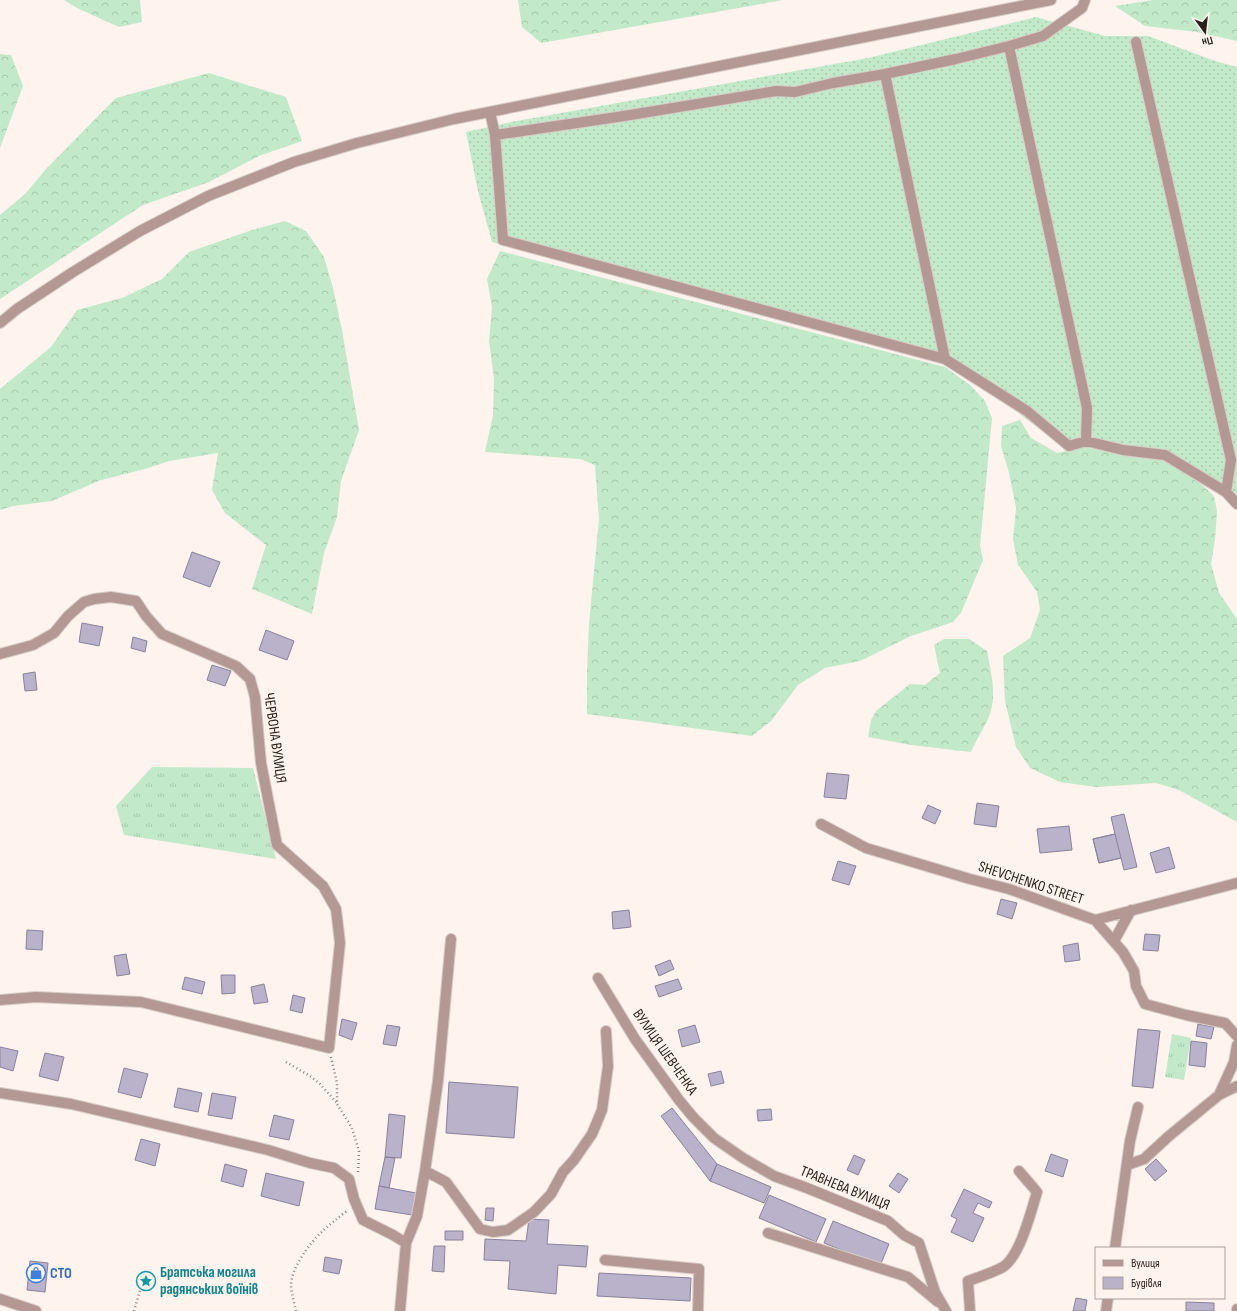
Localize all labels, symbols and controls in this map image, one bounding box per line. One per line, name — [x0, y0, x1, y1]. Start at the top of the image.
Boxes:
north arrow — [1185, 12, 1225, 52]
text: Пн — [1200, 34, 1214, 49]
street label: ЧЕРВОНА ВУЛИЦЯ — [259, 692, 291, 784]
street label: SHEVCHENKO STREET — [976, 857, 1086, 909]
street label: ВУЛИЦЯ ШЕВЧЕНКА — [628, 1005, 702, 1099]
street label: ТРАВНЕВА ВУЛИЦЯ — [797, 1161, 893, 1215]
legend — [1095, 1247, 1225, 1299]
text: Вулиця — [1131, 1256, 1160, 1271]
shop icon: СТО — [25, 1262, 47, 1284]
place label: Братська могила радянських воїнів — [160, 1263, 258, 1299]
place label: СТО — [50, 1264, 72, 1283]
place icon: Братська могила радянських воїнів — [135, 1270, 157, 1292]
text: Будівля — [1131, 1276, 1162, 1291]

